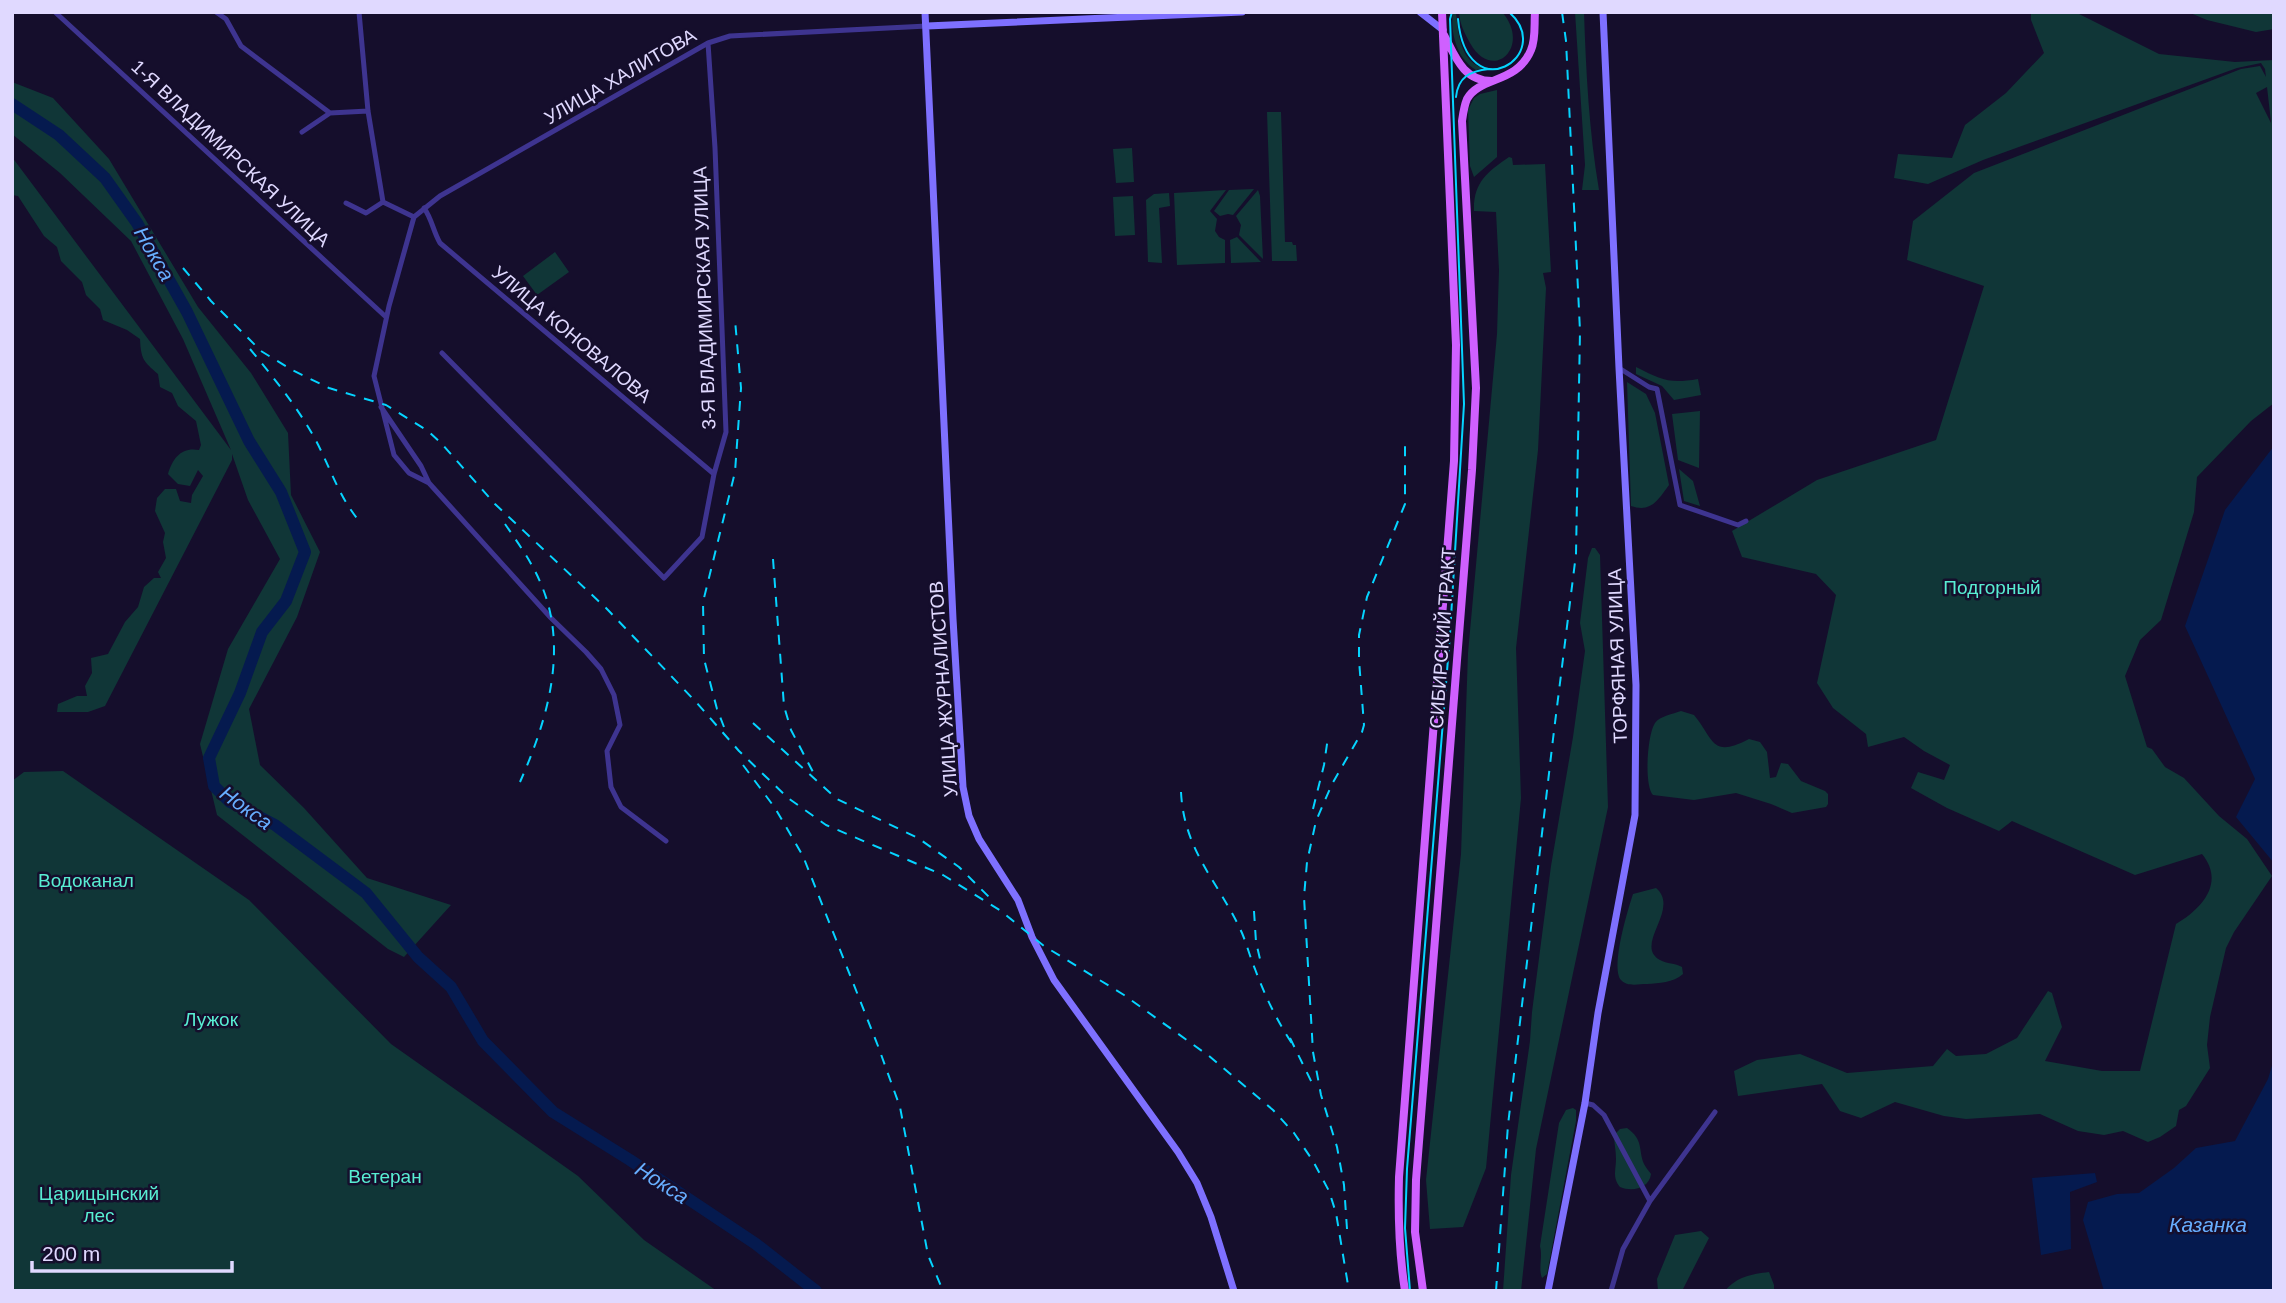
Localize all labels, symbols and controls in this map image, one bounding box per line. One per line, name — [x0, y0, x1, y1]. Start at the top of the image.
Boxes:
street label: УЛИЦА ХАЛИТОВА — [541, 24, 700, 128]
street label: 1-Я ВЛАДИМИРСКАЯ УЛИЦА — [127, 56, 334, 251]
street label: 3-Я ВЛАДИМИРСКАЯ УЛИЦА — [689, 166, 720, 430]
water label: Нокса — [130, 223, 179, 285]
street label: УЛИЦА КОНОВАЛОВА — [488, 262, 656, 407]
street label: СИБИРСКИЙ ТРАКТ — [1426, 546, 1459, 729]
street label: ТОРФЯНАЯ УЛИЦА — [1604, 568, 1631, 744]
park label: Подгорный — [1943, 577, 2041, 598]
street label: УЛИЦА ЖУРНАЛИСТОВ — [925, 580, 962, 798]
water label: Нокса — [216, 781, 277, 834]
park label: Водоканал — [38, 870, 134, 891]
park label: Лужок — [184, 1009, 239, 1030]
water label: Нокса — [631, 1157, 693, 1208]
park label: Ветеран — [348, 1166, 422, 1187]
park label: Царицынский лес — [39, 1183, 159, 1226]
water label: Казанка — [2169, 1213, 2247, 1236]
scale bar — [32, 1230, 231, 1274]
text: 200 m — [42, 1242, 100, 1265]

